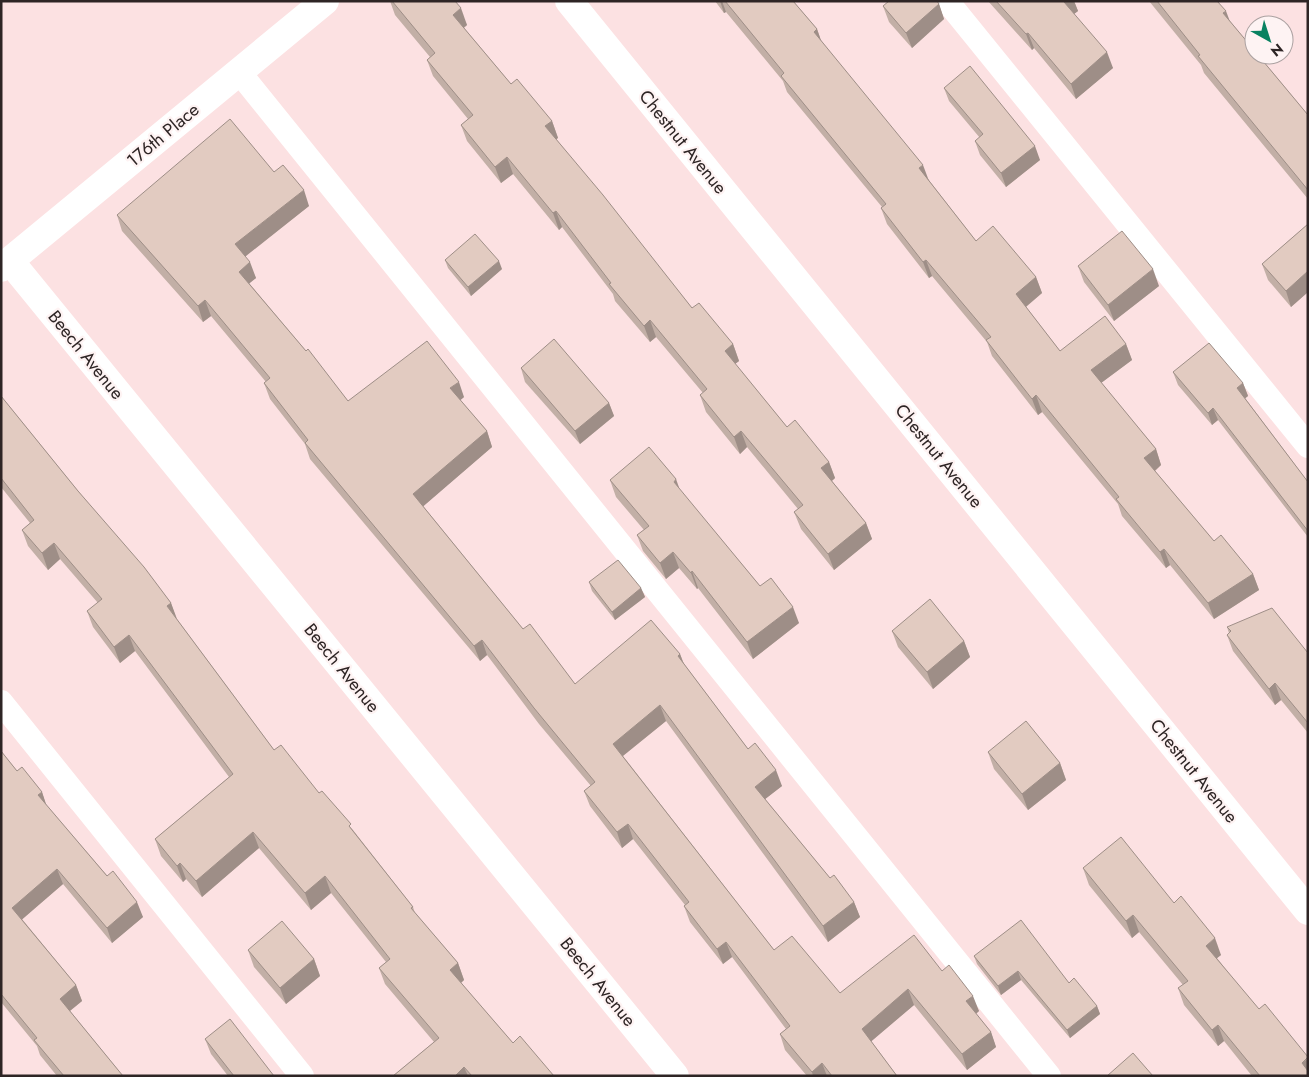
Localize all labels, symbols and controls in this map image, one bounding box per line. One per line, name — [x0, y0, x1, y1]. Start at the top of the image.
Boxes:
north arrow — [1244, 15, 1294, 65]
text: N — [1267, 39, 1288, 61]
street label: Chestnut Avenue — [633, 84, 733, 200]
street label: 176th Place — [121, 97, 205, 173]
street label: Beech Avenue — [42, 305, 130, 405]
street label: Chestnut Avenue — [889, 398, 989, 514]
street label: Beech Avenue — [298, 618, 386, 718]
street label: Chestnut Avenue — [1144, 713, 1244, 829]
street label: Beech Avenue — [554, 932, 642, 1032]

